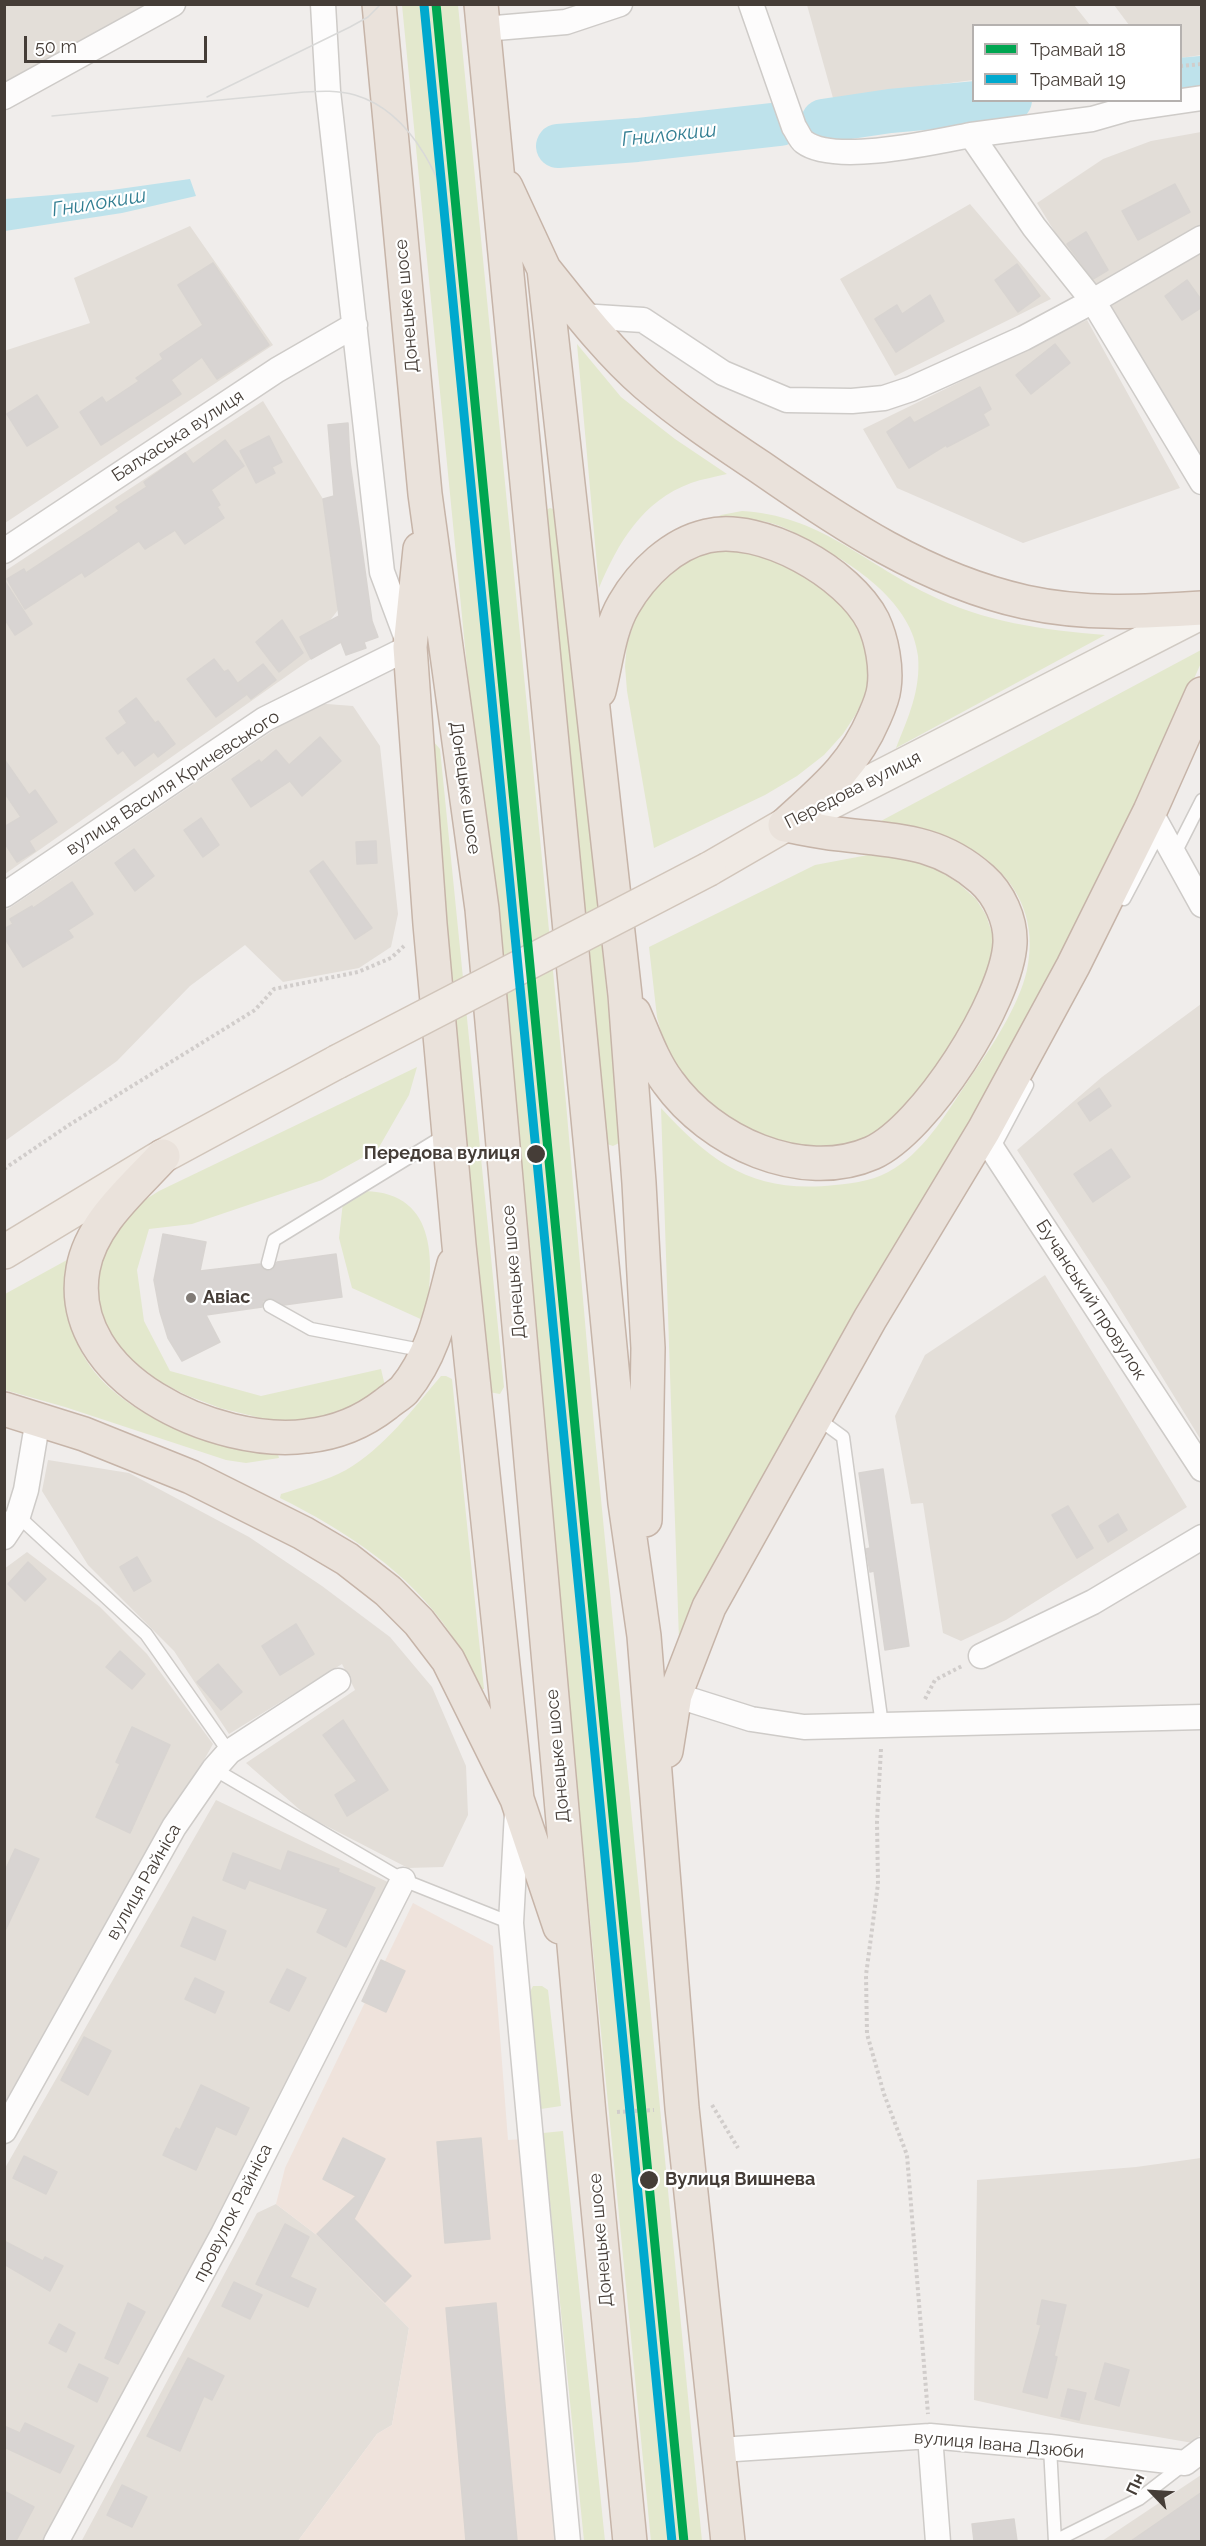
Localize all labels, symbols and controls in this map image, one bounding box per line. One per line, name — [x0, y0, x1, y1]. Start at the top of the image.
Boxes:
scale bar — [27, 24, 210, 62]
legend — [972, 24, 1182, 102]
text: 50 m — [35, 36, 77, 57]
text: Трамвай 18 — [1030, 39, 1126, 60]
text: Трамвай 19 — [1030, 69, 1126, 90]
water label: Гнилокиш — [621, 118, 717, 152]
water label: Гнилокиш — [50, 184, 148, 222]
street label: Донецьке шосе — [390, 238, 424, 374]
street label: Балхаська вулиця — [108, 385, 248, 487]
street label: вулиця Василя Кричевського — [62, 706, 284, 860]
street label: Донецьке шосе — [445, 720, 485, 856]
street label: Передова вулиця — [781, 746, 925, 834]
place label: Передова вулиця — [364, 1143, 520, 1165]
marker: Передова вулиця — [525, 1143, 547, 1165]
street label: Донецьке шосе — [497, 1204, 531, 1340]
street label: Бучанський провулок — [1031, 1216, 1151, 1384]
place label: Авіас — [203, 1287, 250, 1309]
marker: Авіас — [184, 1291, 198, 1305]
street label: Донецьке шосе — [541, 1688, 575, 1824]
street label: вулиця Райніса — [102, 1820, 186, 1944]
street label: провулок Райніса — [189, 2140, 277, 2286]
marker: Вулиця Вишнева — [638, 2169, 660, 2191]
place label: Вулиця Вишнева — [665, 2169, 815, 2191]
street label: Донецьке шосе — [584, 2172, 618, 2308]
street label: вулиця Івана Дзюби — [913, 2427, 1085, 2463]
north arrow — [1122, 2462, 1182, 2522]
text: Пн — [1122, 2471, 1148, 2498]

